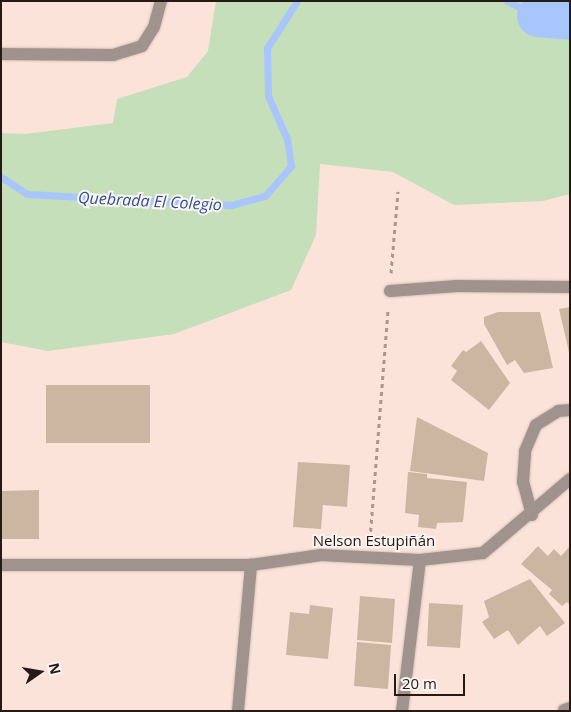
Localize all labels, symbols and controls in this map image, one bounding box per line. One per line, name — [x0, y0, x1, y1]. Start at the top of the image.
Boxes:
water label: Quebrada El Colegio — [78, 188, 222, 214]
street label: Nelson Estupiñán — [313, 532, 435, 550]
north arrow — [15, 647, 65, 697]
text: N — [45, 661, 66, 676]
scale bar — [396, 664, 467, 696]
text: 20 m — [402, 673, 437, 693]

